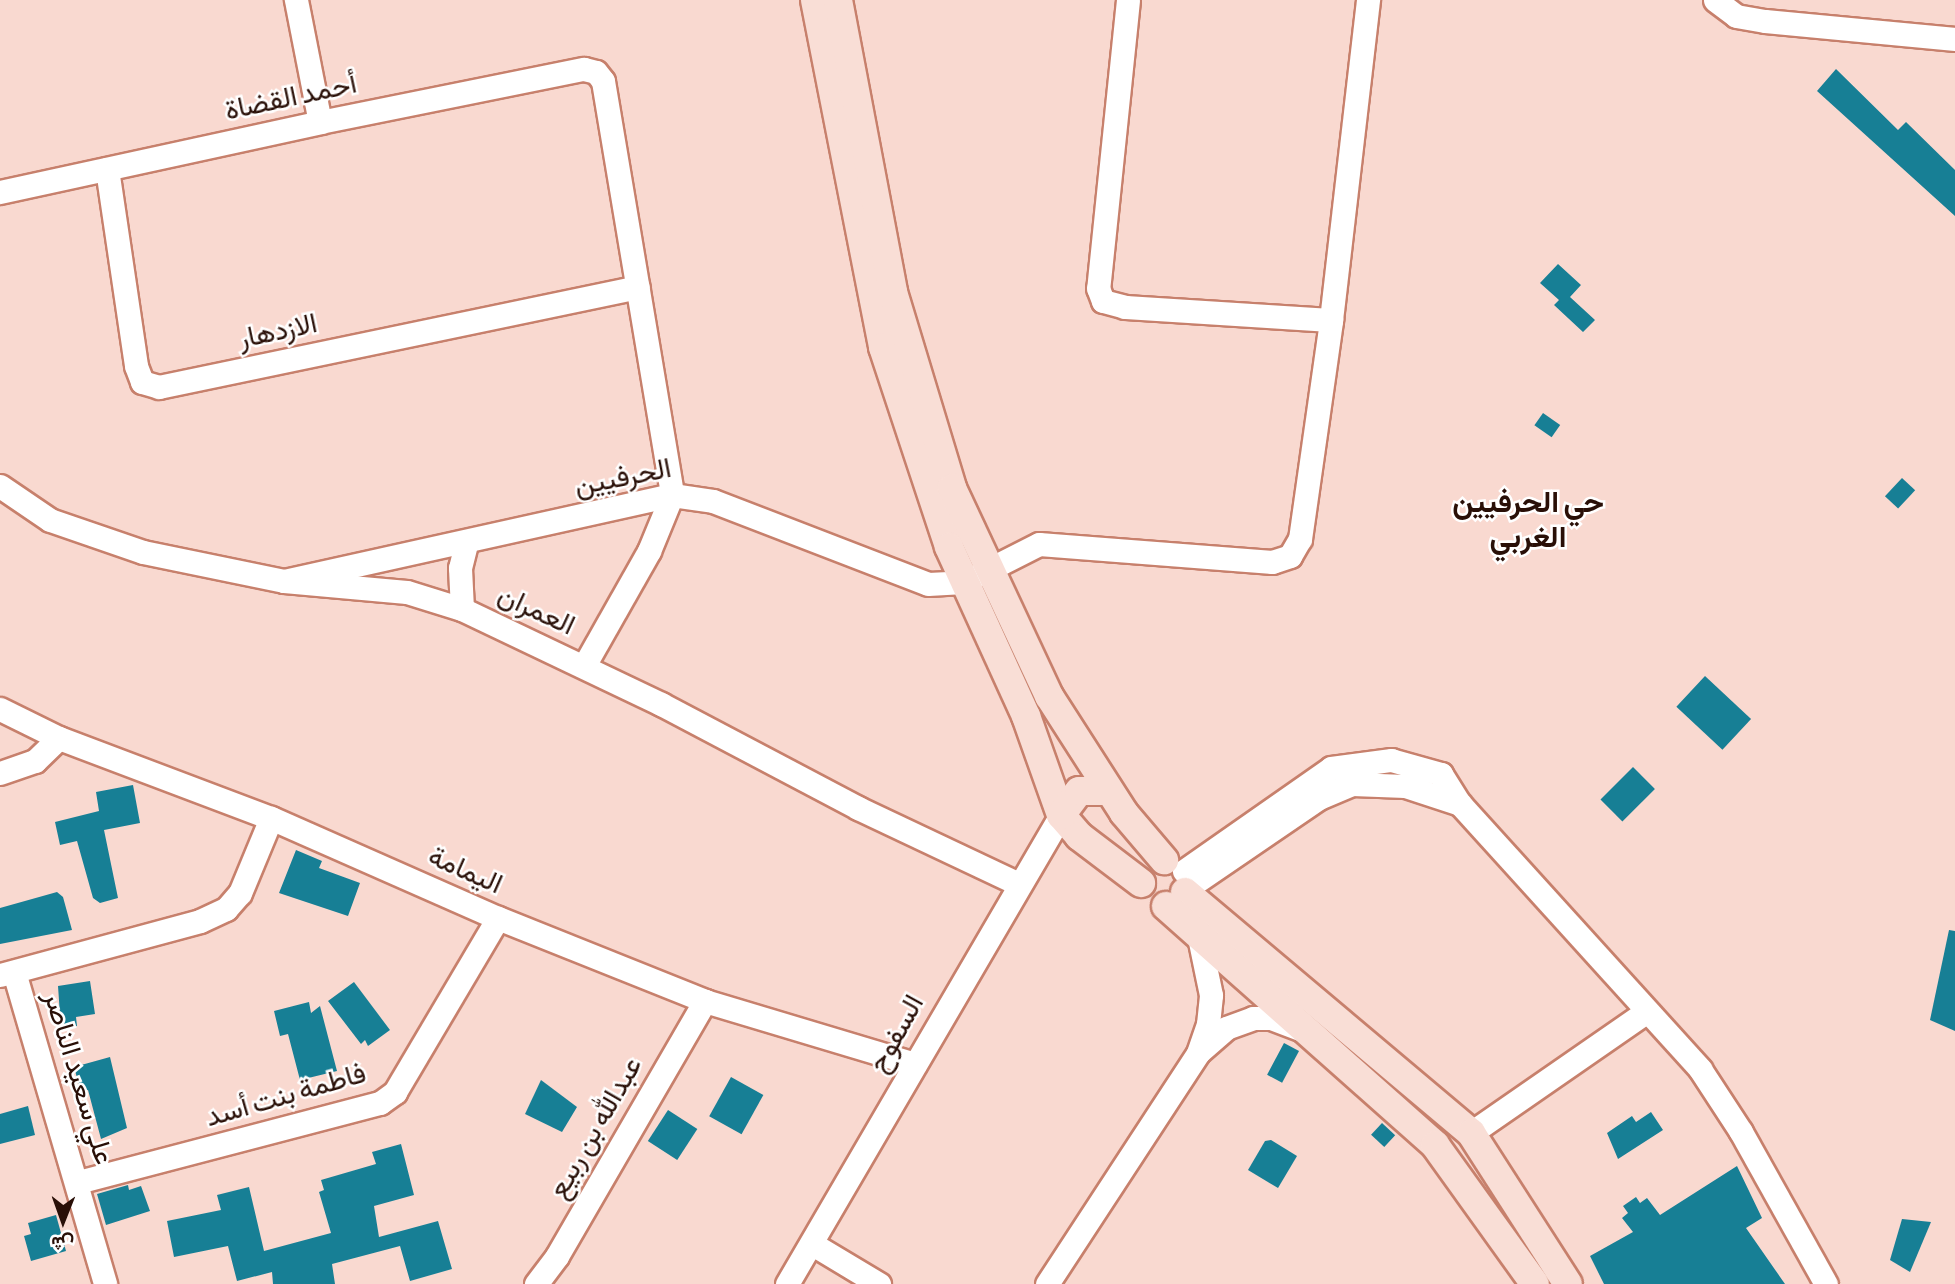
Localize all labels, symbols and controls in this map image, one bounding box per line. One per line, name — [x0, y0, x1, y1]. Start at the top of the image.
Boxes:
street label: أحمد القضاة — [222, 68, 360, 128]
street label: الازدهار — [236, 307, 320, 357]
street label: الحرفيين — [572, 452, 674, 504]
district label: حي الحرفيين الغربي — [1452, 485, 1604, 556]
street label: العمران — [492, 579, 580, 643]
street label: اليمامة — [423, 840, 507, 902]
street label: علي سعيد الناصر — [36, 987, 120, 1169]
street label: السفوح — [862, 989, 932, 1079]
street label: عبدالله بن ربيع — [542, 1051, 650, 1205]
street label: فاطمة بنت أسد — [202, 1057, 370, 1135]
north arrow — [28, 1186, 98, 1256]
text: ش — [51, 1233, 74, 1252]

